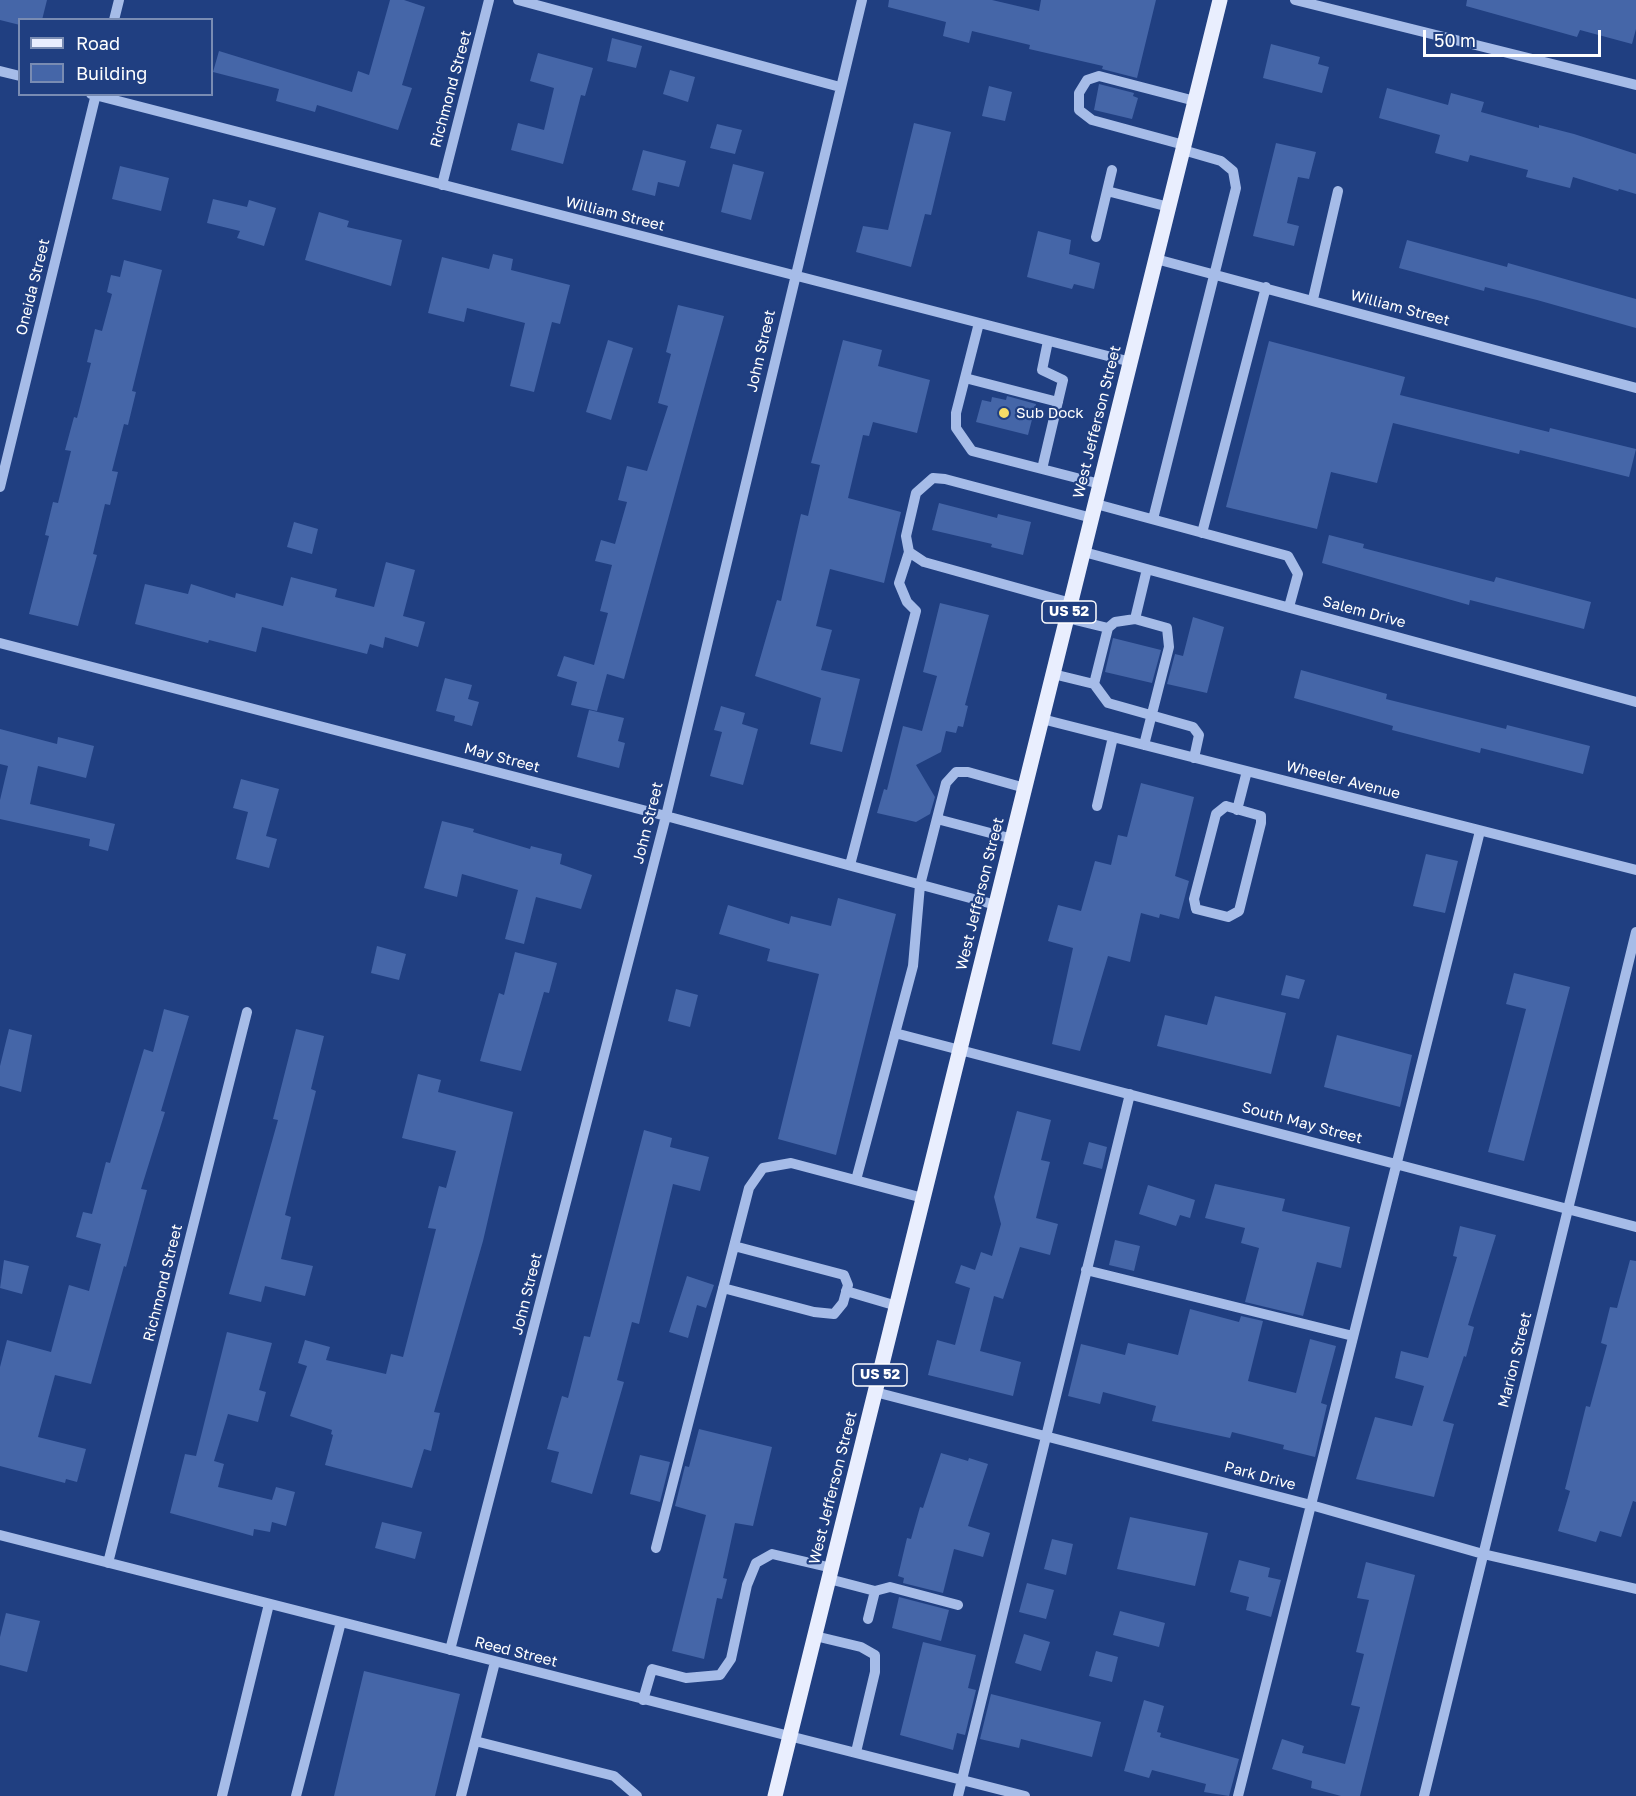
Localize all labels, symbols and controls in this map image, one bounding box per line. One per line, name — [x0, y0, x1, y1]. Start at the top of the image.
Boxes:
legend — [18, 18, 213, 96]
scale bar — [1426, 18, 1604, 56]
street label: Richmond Street — [427, 28, 475, 150]
text: 50 m — [1434, 29, 1476, 51]
text: Road — [76, 32, 120, 54]
text: Building — [76, 62, 147, 84]
street label: William Street — [563, 193, 667, 235]
street label: Oneida Street — [12, 237, 54, 337]
street label: William Street — [1348, 286, 1452, 330]
street label: John Street — [743, 308, 779, 394]
street label: West Jefferson Street — [1069, 344, 1125, 500]
place label: Sub Dock — [1016, 404, 1084, 422]
marker: Sub Dock — [997, 406, 1011, 420]
street label: Salem Drive — [1320, 592, 1408, 632]
road number: US 52 — [1042, 601, 1096, 623]
street label: May Street — [462, 739, 542, 777]
street label: Wheeler Avenue — [1284, 757, 1402, 803]
street label: John Street — [629, 780, 667, 866]
street label: West Jefferson Street — [952, 816, 1008, 972]
street label: South May Street — [1240, 1098, 1364, 1148]
street label: Richmond Street — [140, 1222, 186, 1344]
street label: John Street — [508, 1251, 546, 1337]
street label: Marion Street — [1494, 1310, 1536, 1410]
road number: US 52 — [853, 1364, 907, 1386]
street label: West Jefferson Street — [805, 1410, 861, 1566]
street label: Park Drive — [1222, 1458, 1298, 1494]
street label: Reed Street — [473, 1633, 559, 1671]

